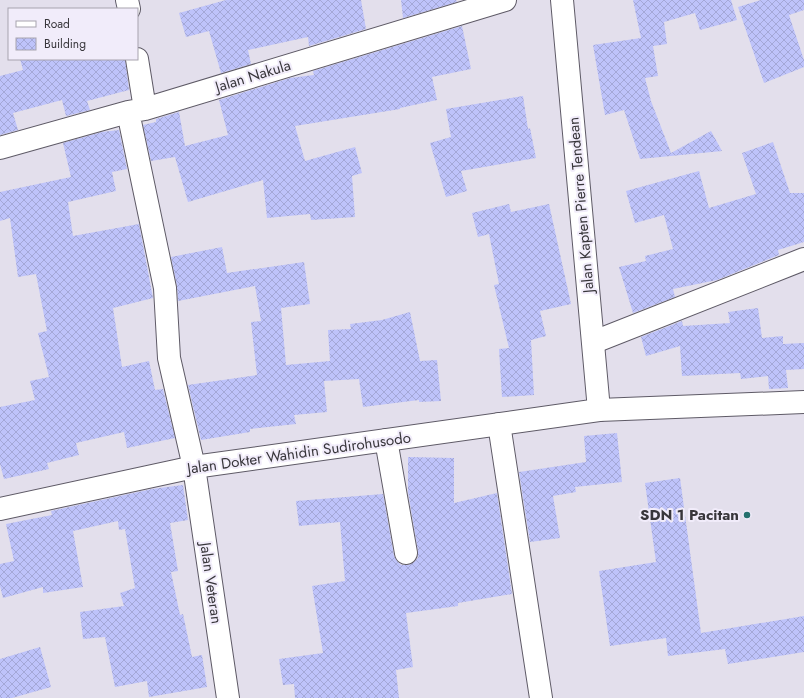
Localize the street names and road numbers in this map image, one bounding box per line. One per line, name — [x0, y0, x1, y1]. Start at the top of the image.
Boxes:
street label: Jalan Nakula — [211, 54, 293, 98]
street label: Jalan Kapten Pierre Tendean — [562, 116, 600, 296]
street label: Jalan Dokter Wahidin Sudirohusodo — [184, 426, 412, 480]
street label: Jalan Veteran — [194, 539, 228, 625]

